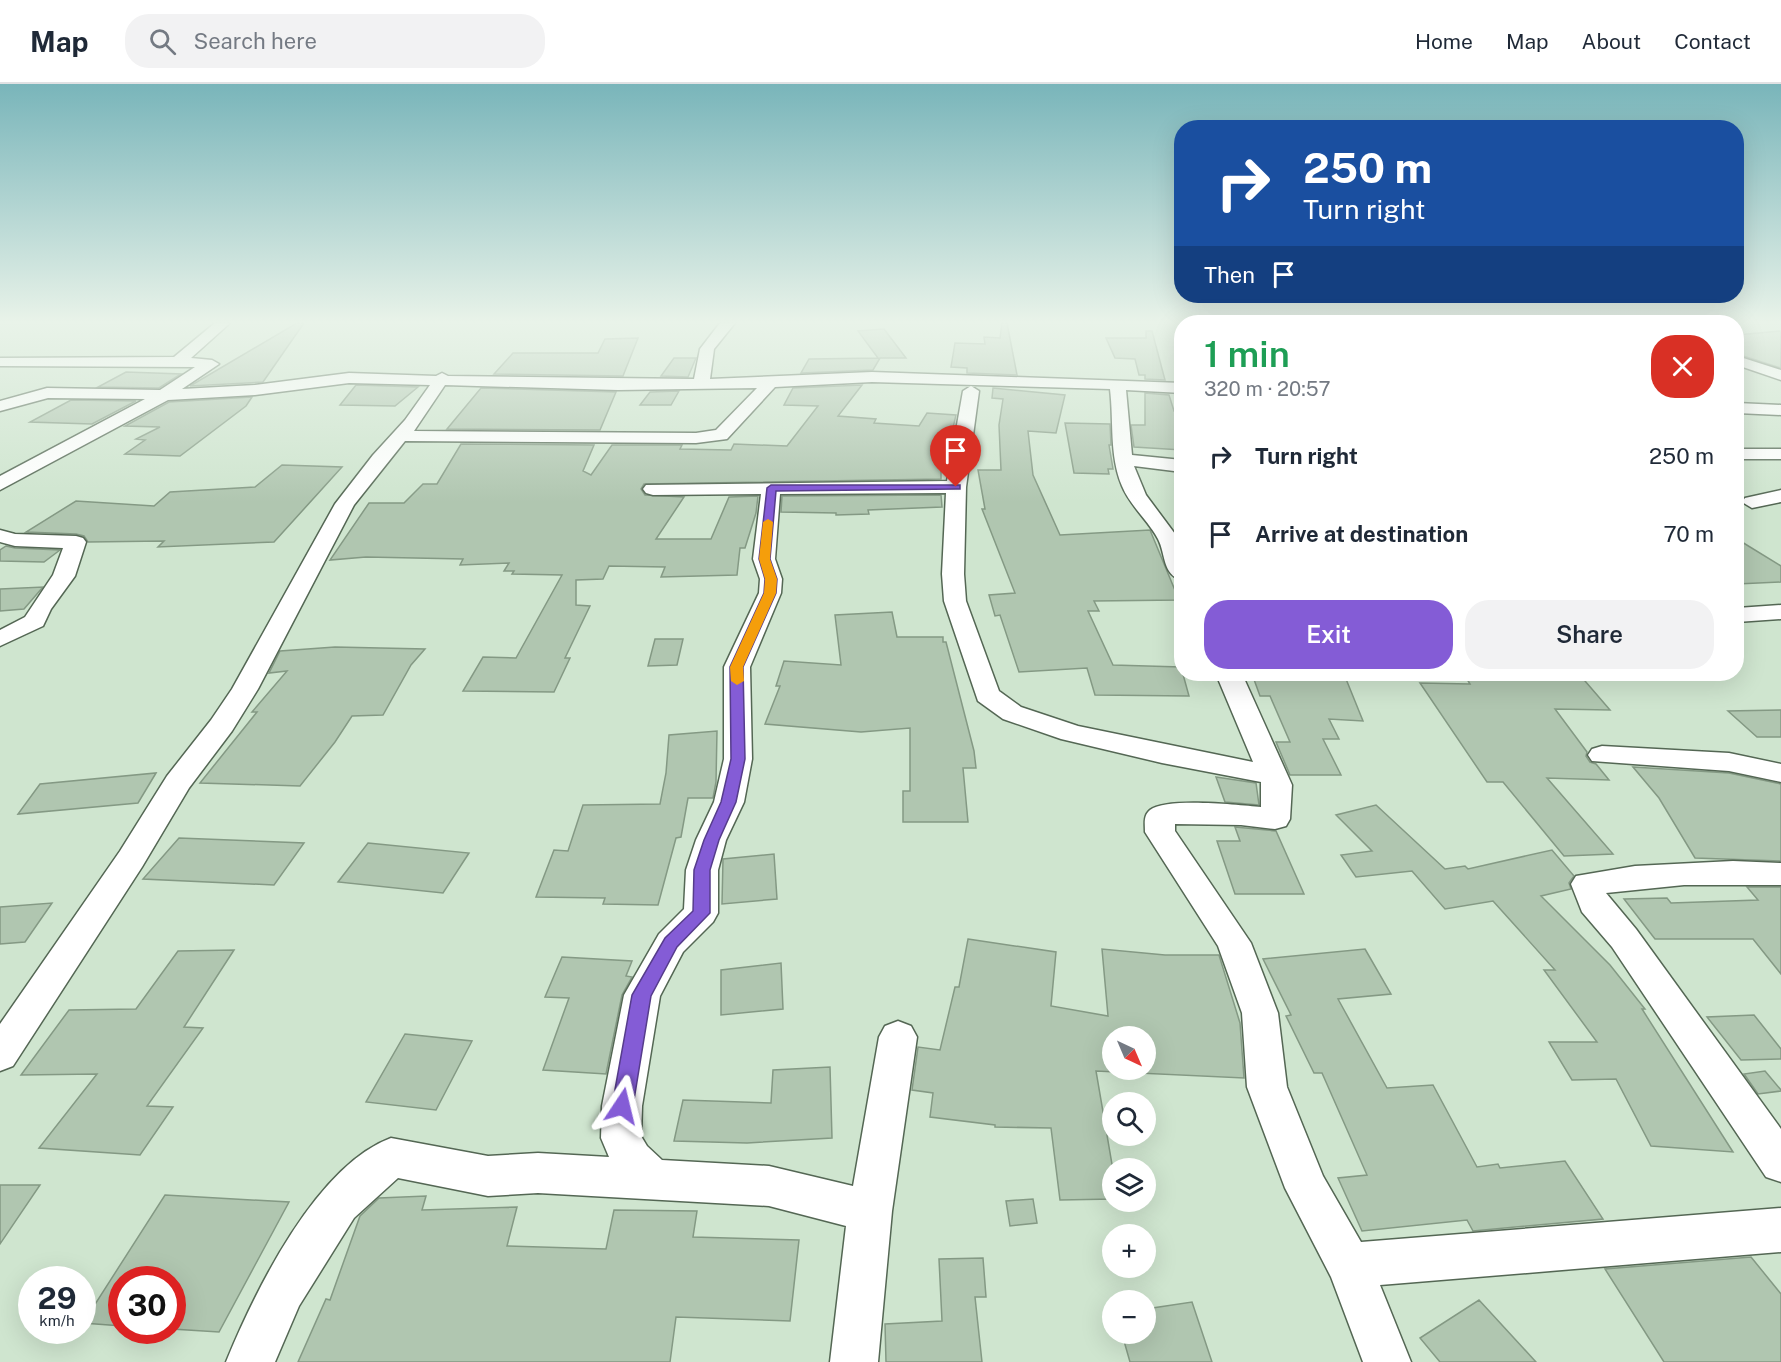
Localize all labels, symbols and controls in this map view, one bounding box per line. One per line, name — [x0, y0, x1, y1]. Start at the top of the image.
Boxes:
search box — [125, 14, 545, 68]
text: Map — [30, 25, 89, 58]
icon: search — [146, 25, 179, 58]
text: Search here — [194, 28, 317, 54]
text: Home — [1415, 29, 1473, 54]
text: Map — [1506, 29, 1549, 54]
text: About — [1582, 29, 1641, 54]
text: Contact — [1674, 29, 1751, 54]
text: 250 m — [1303, 143, 1432, 192]
icon: right — [1204, 144, 1282, 222]
text: Turn right — [1303, 193, 1426, 225]
icon: arrive — [1267, 258, 1300, 291]
text: Then — [1204, 262, 1255, 288]
text: 1 min — [1204, 333, 1290, 375]
button: close — [1651, 335, 1714, 398]
text: 320 m · 20:57 — [1204, 377, 1331, 401]
pin — [930, 425, 981, 487]
icon: arrive — [939, 434, 972, 467]
icon: right — [1204, 440, 1237, 473]
text: Turn right — [1255, 443, 1358, 469]
text: 250 m — [1649, 443, 1714, 469]
icon: arrive — [1204, 518, 1237, 551]
text: Arrive at destination — [1255, 521, 1468, 547]
text: 70 m — [1663, 521, 1714, 547]
button: Exit — [1204, 600, 1453, 669]
button: Share — [1465, 600, 1714, 669]
north arrow — [1102, 1026, 1156, 1080]
map controls — [1102, 1026, 1156, 1344]
position arrow — [590, 1074, 654, 1138]
button: search — [1102, 1092, 1156, 1146]
button: layers — [1102, 1158, 1156, 1212]
button: + — [1102, 1224, 1156, 1278]
speed limit sign: 30 — [108, 1266, 186, 1344]
text: 29 — [38, 1280, 76, 1316]
button: − — [1102, 1290, 1156, 1344]
text: km/h — [39, 1312, 75, 1329]

